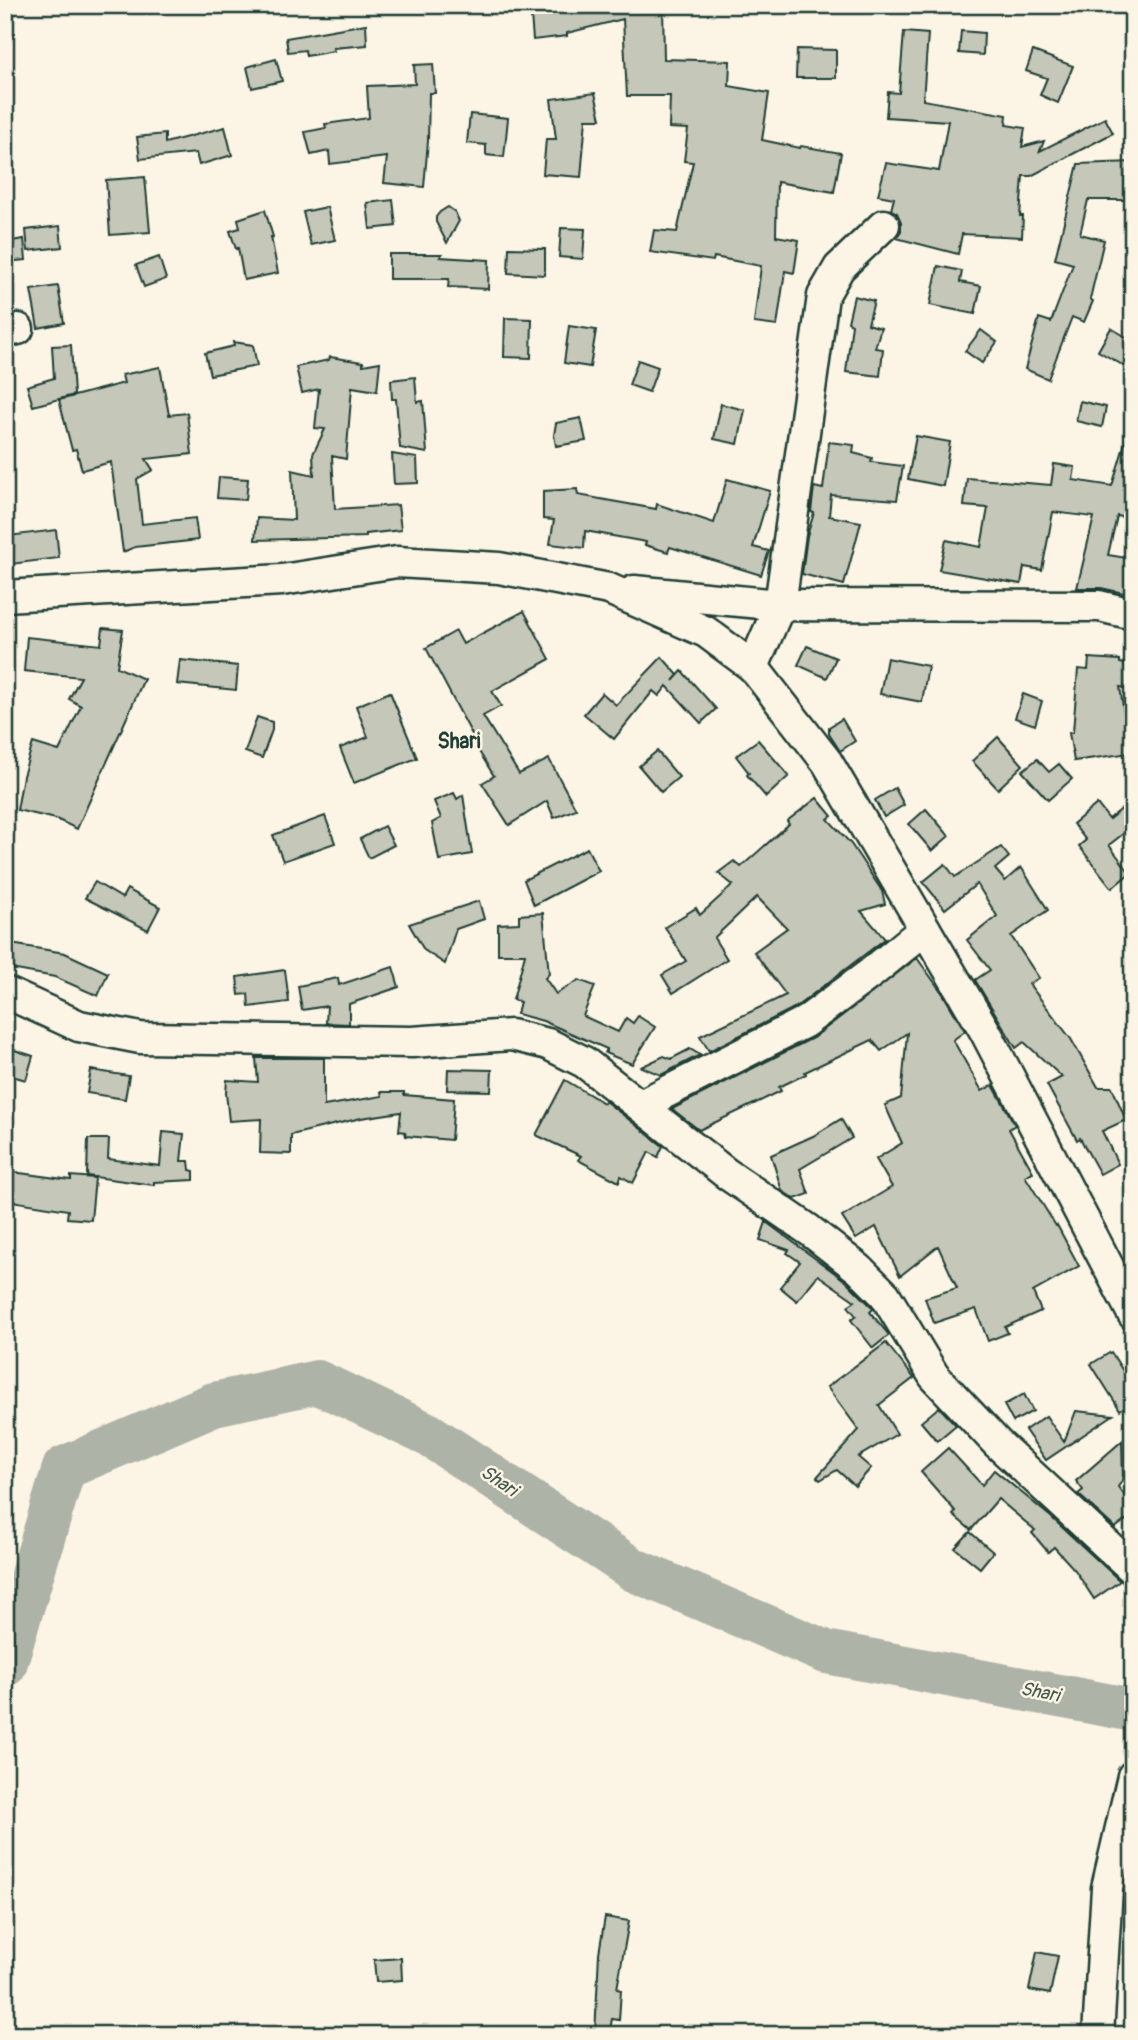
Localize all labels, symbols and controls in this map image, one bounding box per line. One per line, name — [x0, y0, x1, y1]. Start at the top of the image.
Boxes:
district label: Shari — [437, 728, 481, 755]
water label: Shari — [476, 1460, 524, 1503]
water label: Shari — [1019, 1676, 1064, 1708]

